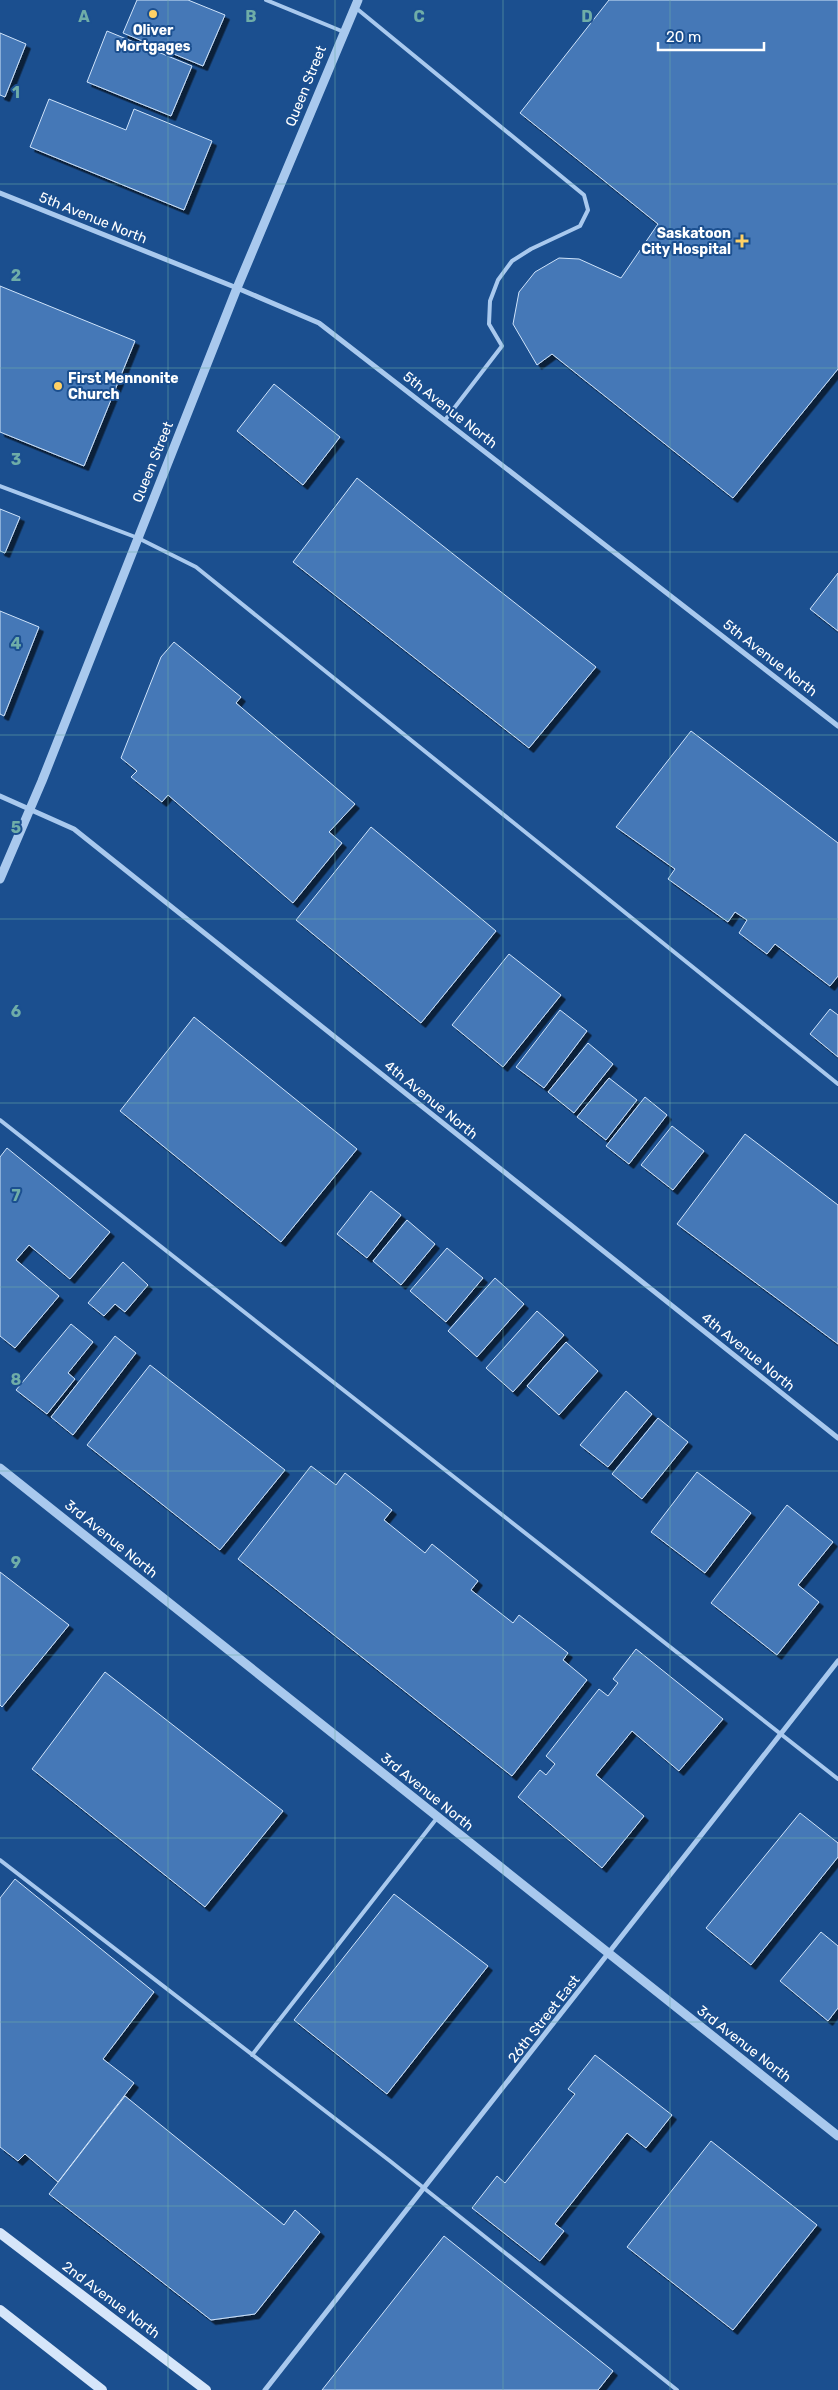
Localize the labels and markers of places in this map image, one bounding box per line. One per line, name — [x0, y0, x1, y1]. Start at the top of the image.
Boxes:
marker: Oliver Mortgages — [147, 8, 159, 20]
place label: Oliver Mortgages — [115, 22, 191, 55]
place label: Saskatoon City Hospital — [641, 225, 731, 258]
marker: Saskatoon City Hospital — [735, 234, 749, 248]
place label: First Mennonite Church — [68, 370, 179, 403]
marker: First Mennonite Church — [52, 380, 64, 392]

